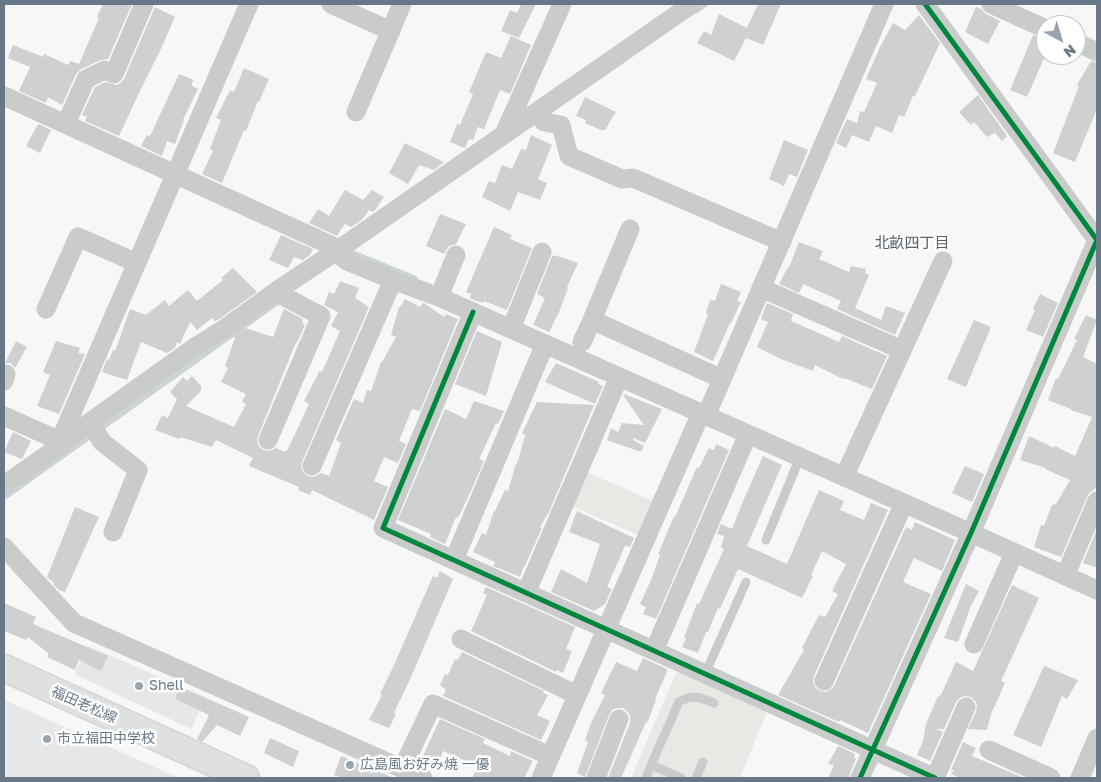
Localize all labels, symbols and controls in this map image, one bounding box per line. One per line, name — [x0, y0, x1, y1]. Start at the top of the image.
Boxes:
north arrow — [1036, 15, 1086, 65]
text: N — [1061, 41, 1080, 61]
district label: 北畝四丁目 — [875, 234, 949, 252]
place label: Shell — [149, 678, 184, 694]
marker: Shell — [133, 680, 145, 692]
street label: 福田老松線 — [49, 683, 119, 727]
place label: 市立福田中学校 — [57, 731, 155, 747]
marker: 市立福田中学校 — [41, 733, 53, 745]
place label: 広島風お好み焼 一優 — [360, 757, 489, 773]
marker: 広島風お好み焼 一優 — [344, 759, 356, 771]

